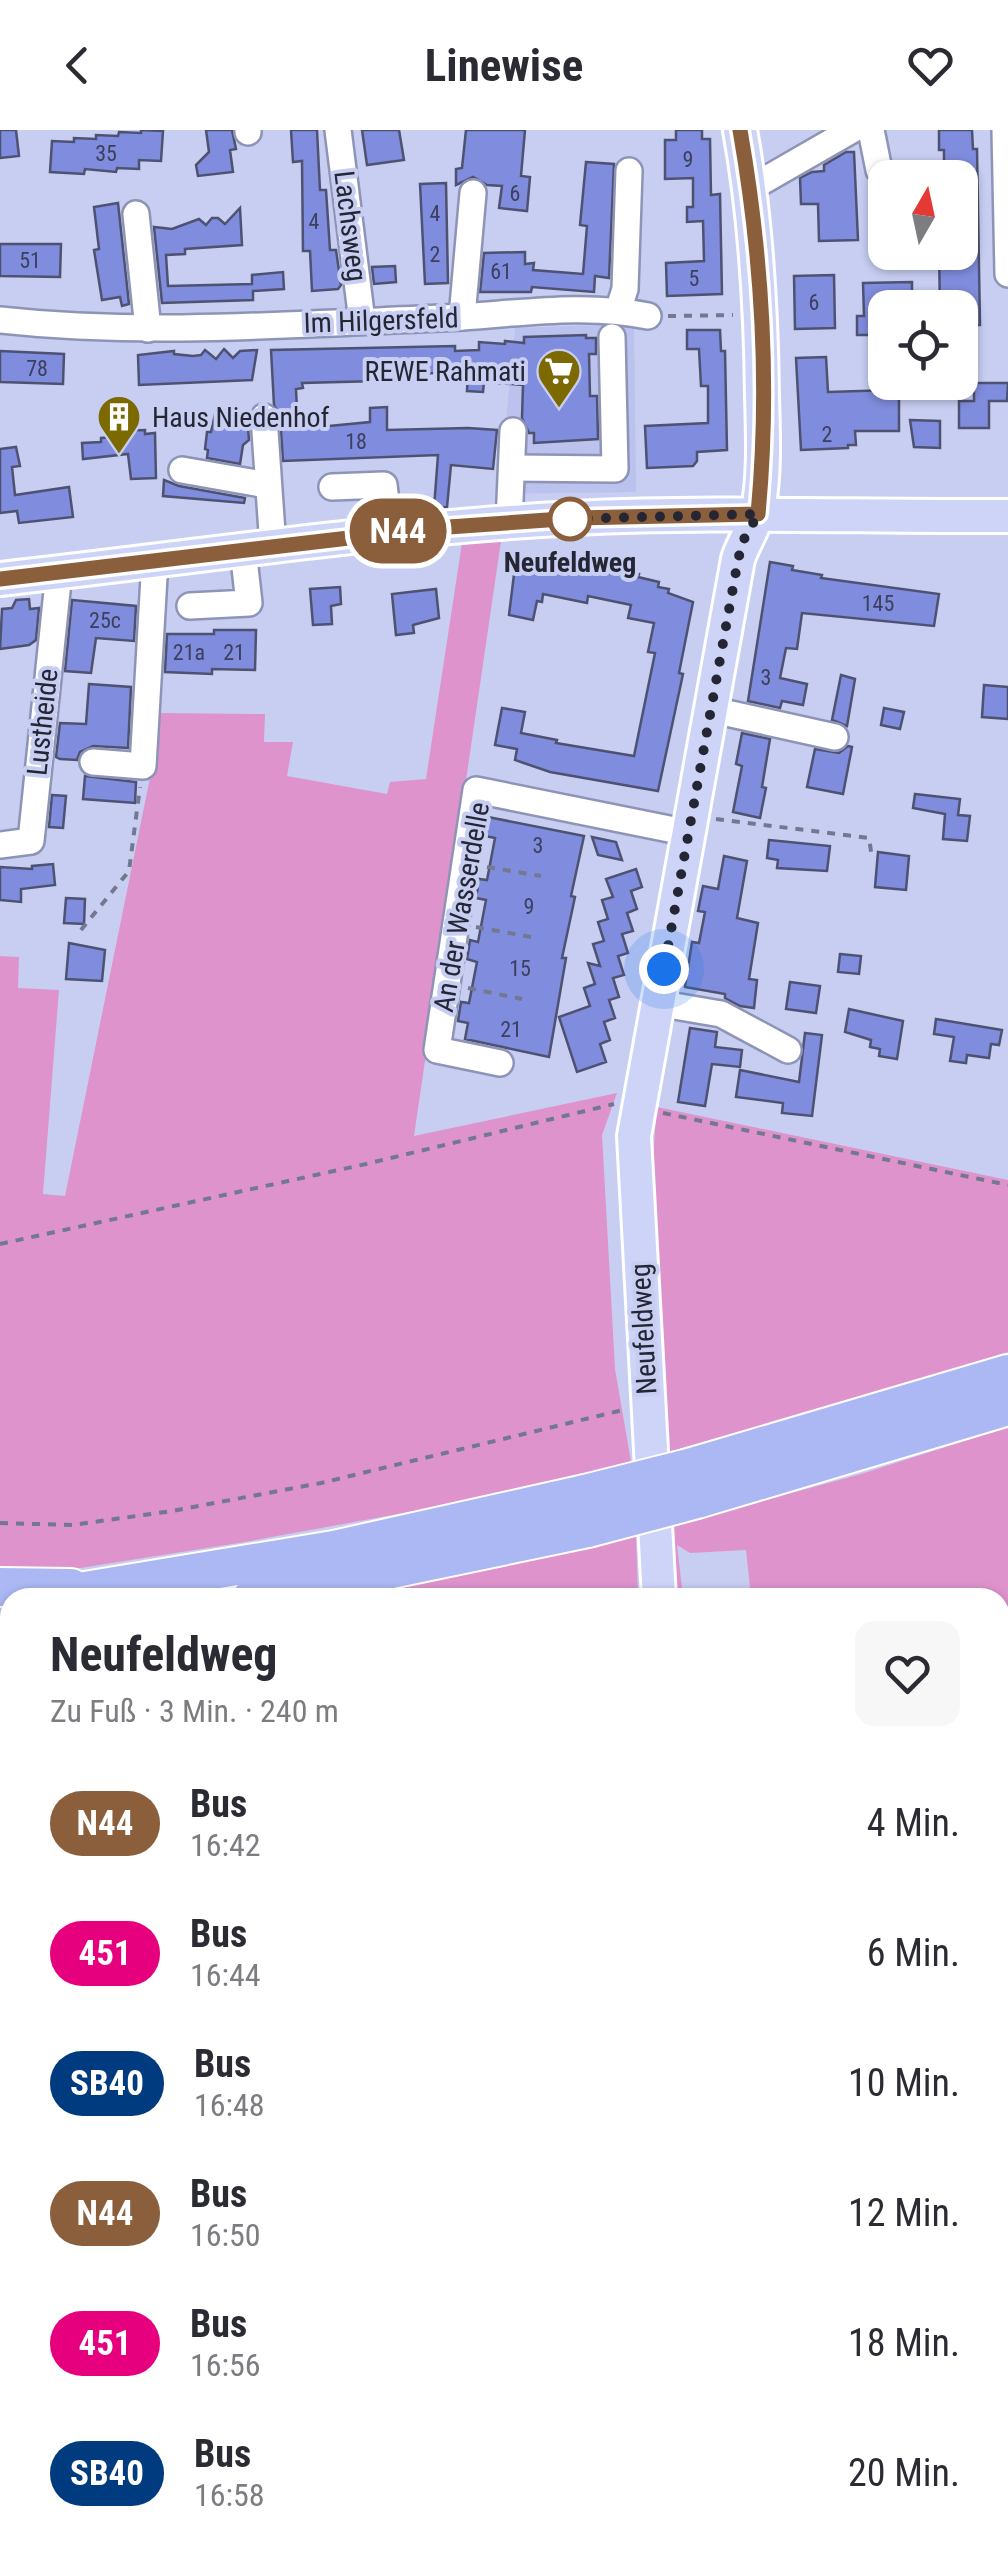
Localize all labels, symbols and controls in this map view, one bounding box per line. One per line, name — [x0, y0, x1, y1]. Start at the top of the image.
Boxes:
icon: back — [50, 38, 105, 93]
icon: heart — [903, 38, 958, 93]
text: Linewise — [425, 39, 583, 92]
house number: 35 — [95, 141, 117, 166]
house number: 9 — [683, 147, 693, 172]
north arrow — [868, 160, 978, 270]
map controls — [868, 160, 978, 400]
street label: Lachsweg — [327, 169, 374, 283]
house number: 6 — [510, 181, 520, 206]
house number: 4 — [430, 201, 441, 226]
house number: 4 — [309, 209, 320, 234]
house number: 2 — [430, 242, 440, 267]
house number: 51 — [19, 248, 41, 273]
house number: 61 — [490, 259, 512, 284]
house number: 5 — [689, 266, 699, 291]
house number: 6 — [809, 290, 819, 315]
button: locate — [868, 290, 978, 400]
street label: Im Hilgersfeld — [303, 301, 459, 340]
supermarket icon: REWE Rahmati — [536, 348, 582, 409]
place label: REWE Rahmati — [365, 355, 526, 388]
house number: 78 — [26, 356, 48, 381]
building icon: Haus Niedenhof — [96, 394, 142, 455]
place label: Haus Niedenhof — [152, 401, 330, 434]
house number: 2 — [822, 422, 832, 447]
house number: 18 — [345, 429, 367, 454]
line badge: N44 — [340, 498, 456, 564]
marker: Neufeldweg — [549, 498, 591, 540]
text: N44 — [370, 511, 426, 552]
place label: Neufeldweg — [504, 546, 636, 579]
house number: 145 — [862, 591, 894, 616]
house number: 25c — [89, 608, 121, 633]
house number: 21a — [173, 640, 205, 665]
house number: 21 — [223, 640, 245, 665]
house number: 3 — [761, 665, 771, 690]
street label: Lustheide — [20, 667, 65, 777]
street label: An der Wasserdelle — [427, 800, 496, 1015]
house number: 3 — [533, 833, 543, 858]
house number: 9 — [524, 894, 534, 919]
your location — [639, 944, 689, 994]
house number: 15 — [509, 956, 531, 981]
house number: 21 — [500, 1017, 522, 1042]
street label: Neufeldweg — [624, 1263, 663, 1395]
button: heart — [855, 1621, 960, 1726]
text: Neufeldweg — [50, 1626, 278, 1683]
text: Zu Fuß · 3 Min. · 240 m — [50, 1692, 339, 1730]
text: Bus — [190, 1782, 247, 1826]
text: 4 Min. — [867, 1801, 960, 1845]
text: N44 — [77, 1803, 133, 1844]
text: 16:42 — [190, 1826, 261, 1864]
text: Bus — [190, 1912, 247, 1956]
text: 6 Min. — [867, 1931, 960, 1975]
text: 451 — [78, 1933, 132, 1974]
text: 16:44 — [190, 1956, 261, 1994]
text: Bus — [194, 2042, 251, 2086]
text: 10 Min. — [848, 2061, 960, 2105]
text: SB40 — [70, 2063, 144, 2104]
text: 16:48 — [194, 2086, 265, 2124]
text: Bus — [190, 2172, 247, 2216]
text: 12 Min. — [848, 2191, 960, 2235]
text: N44 — [77, 2193, 133, 2234]
text: 16:50 — [190, 2216, 261, 2254]
text: Bus — [190, 2302, 247, 2346]
text: 18 Min. — [848, 2321, 960, 2365]
text: 451 — [78, 2323, 132, 2364]
text: 16:56 — [190, 2346, 261, 2384]
text: Bus — [194, 2432, 251, 2476]
text: 20 Min. — [848, 2451, 960, 2495]
text: SB40 — [70, 2453, 144, 2494]
text: 16:58 — [194, 2476, 265, 2514]

